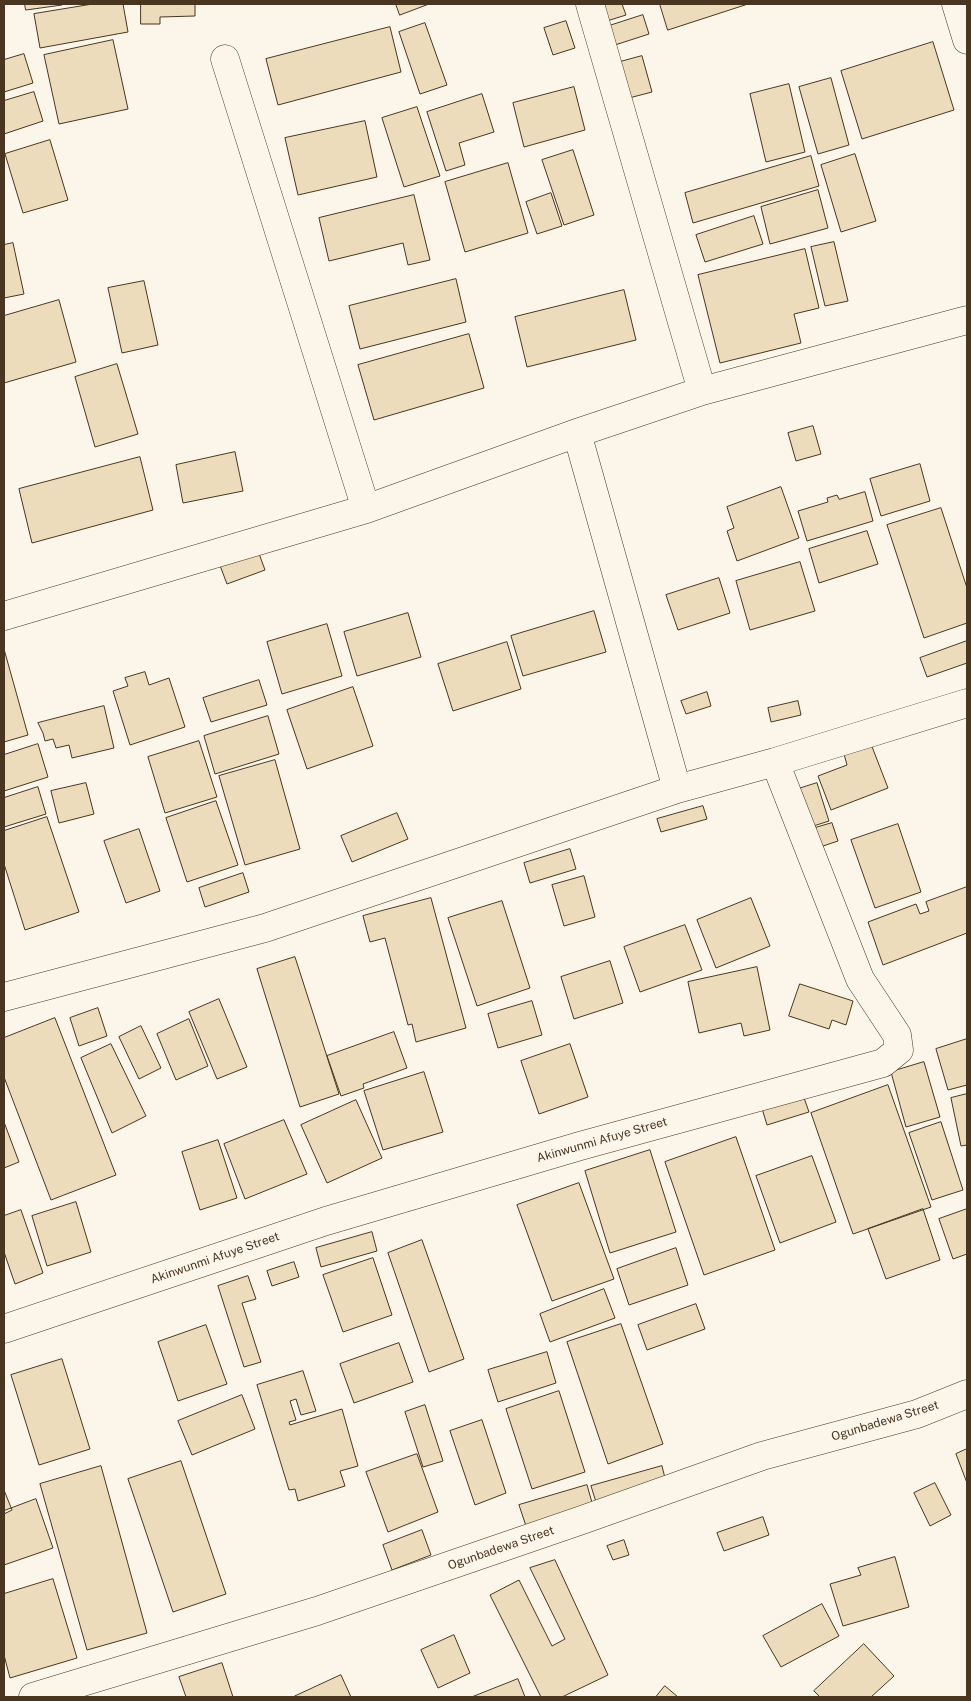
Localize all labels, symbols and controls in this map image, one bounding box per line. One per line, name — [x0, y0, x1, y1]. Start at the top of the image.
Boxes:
street label: Akinwunmi Afuye Street — [535, 1114, 669, 1166]
street label: Akinwunmi Afuye Street — [149, 1229, 281, 1287]
street label: Ogunbadewa Street — [830, 1398, 940, 1444]
street label: Ogunbadewa Street — [446, 1523, 556, 1573]

